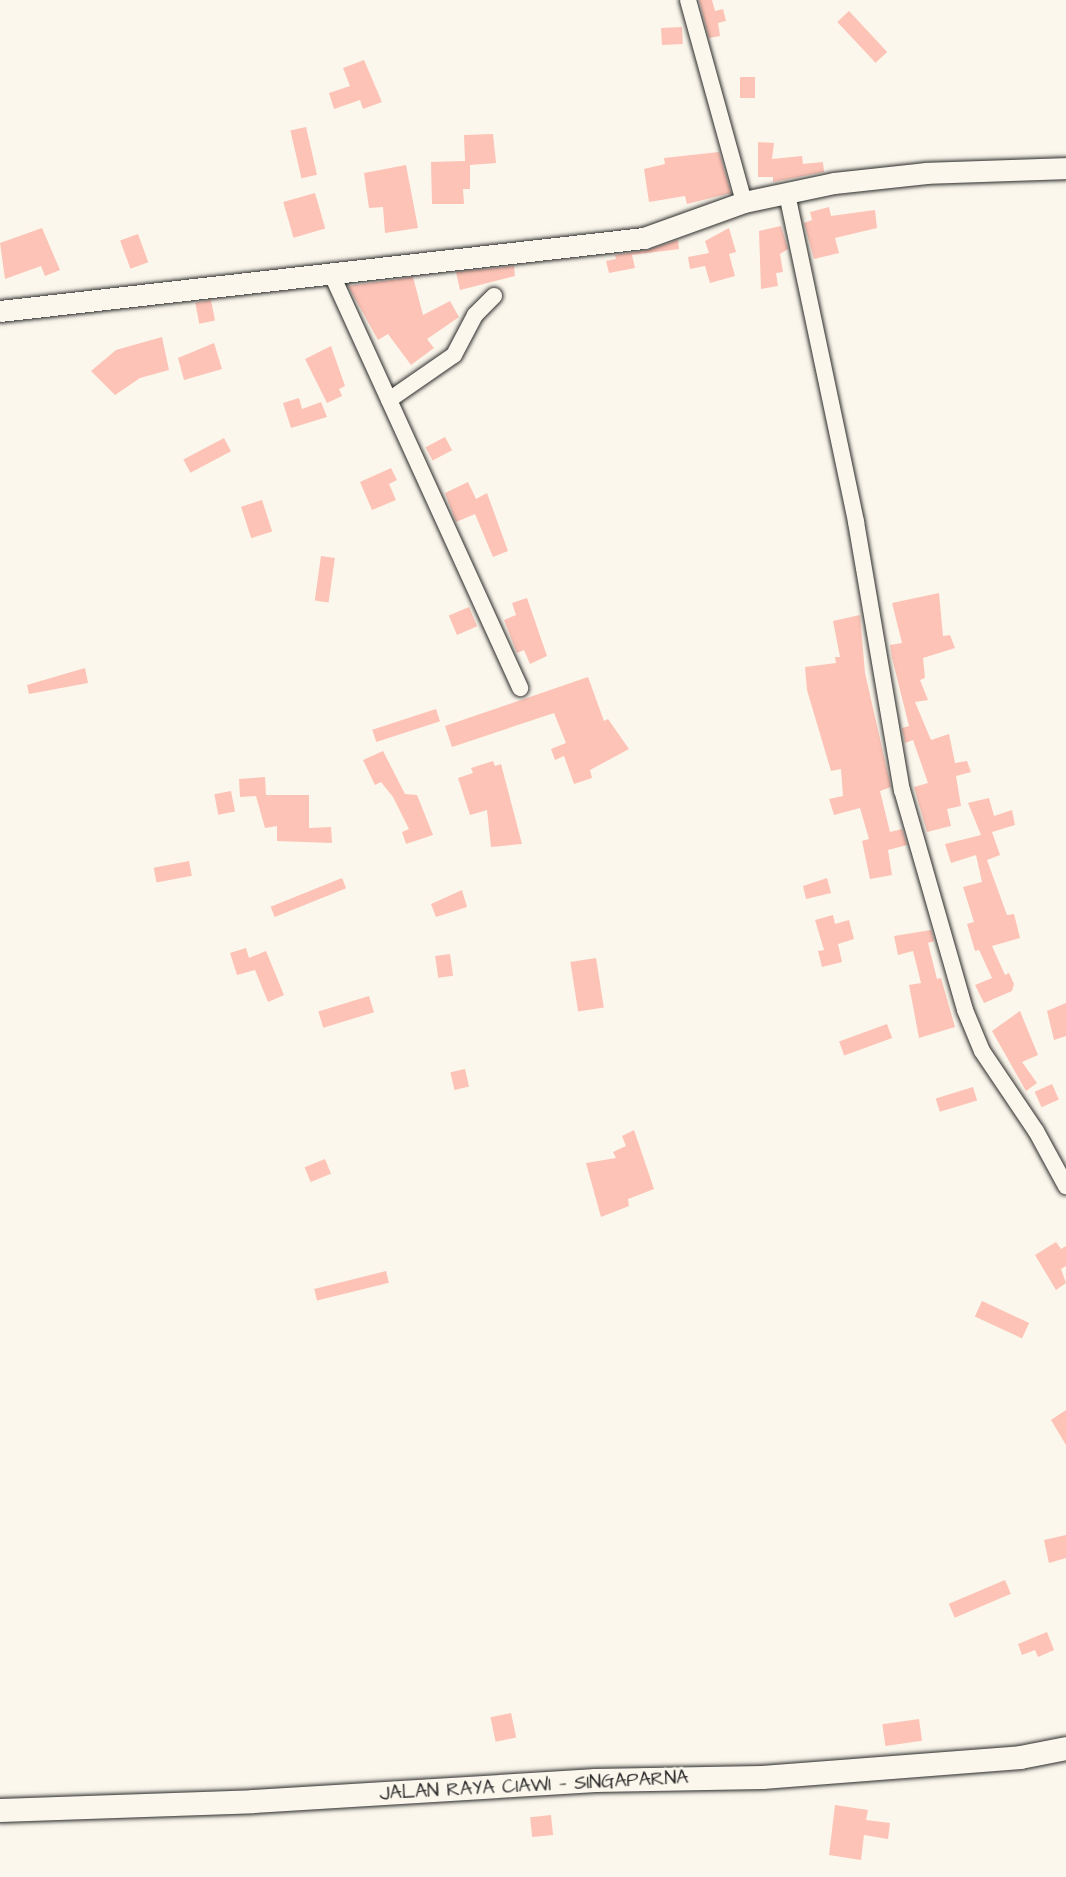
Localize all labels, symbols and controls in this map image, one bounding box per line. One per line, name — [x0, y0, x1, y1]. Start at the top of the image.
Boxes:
street label: JALAN RAYA CIAWI — SINGAPARNA — [379, 1767, 689, 1805]

